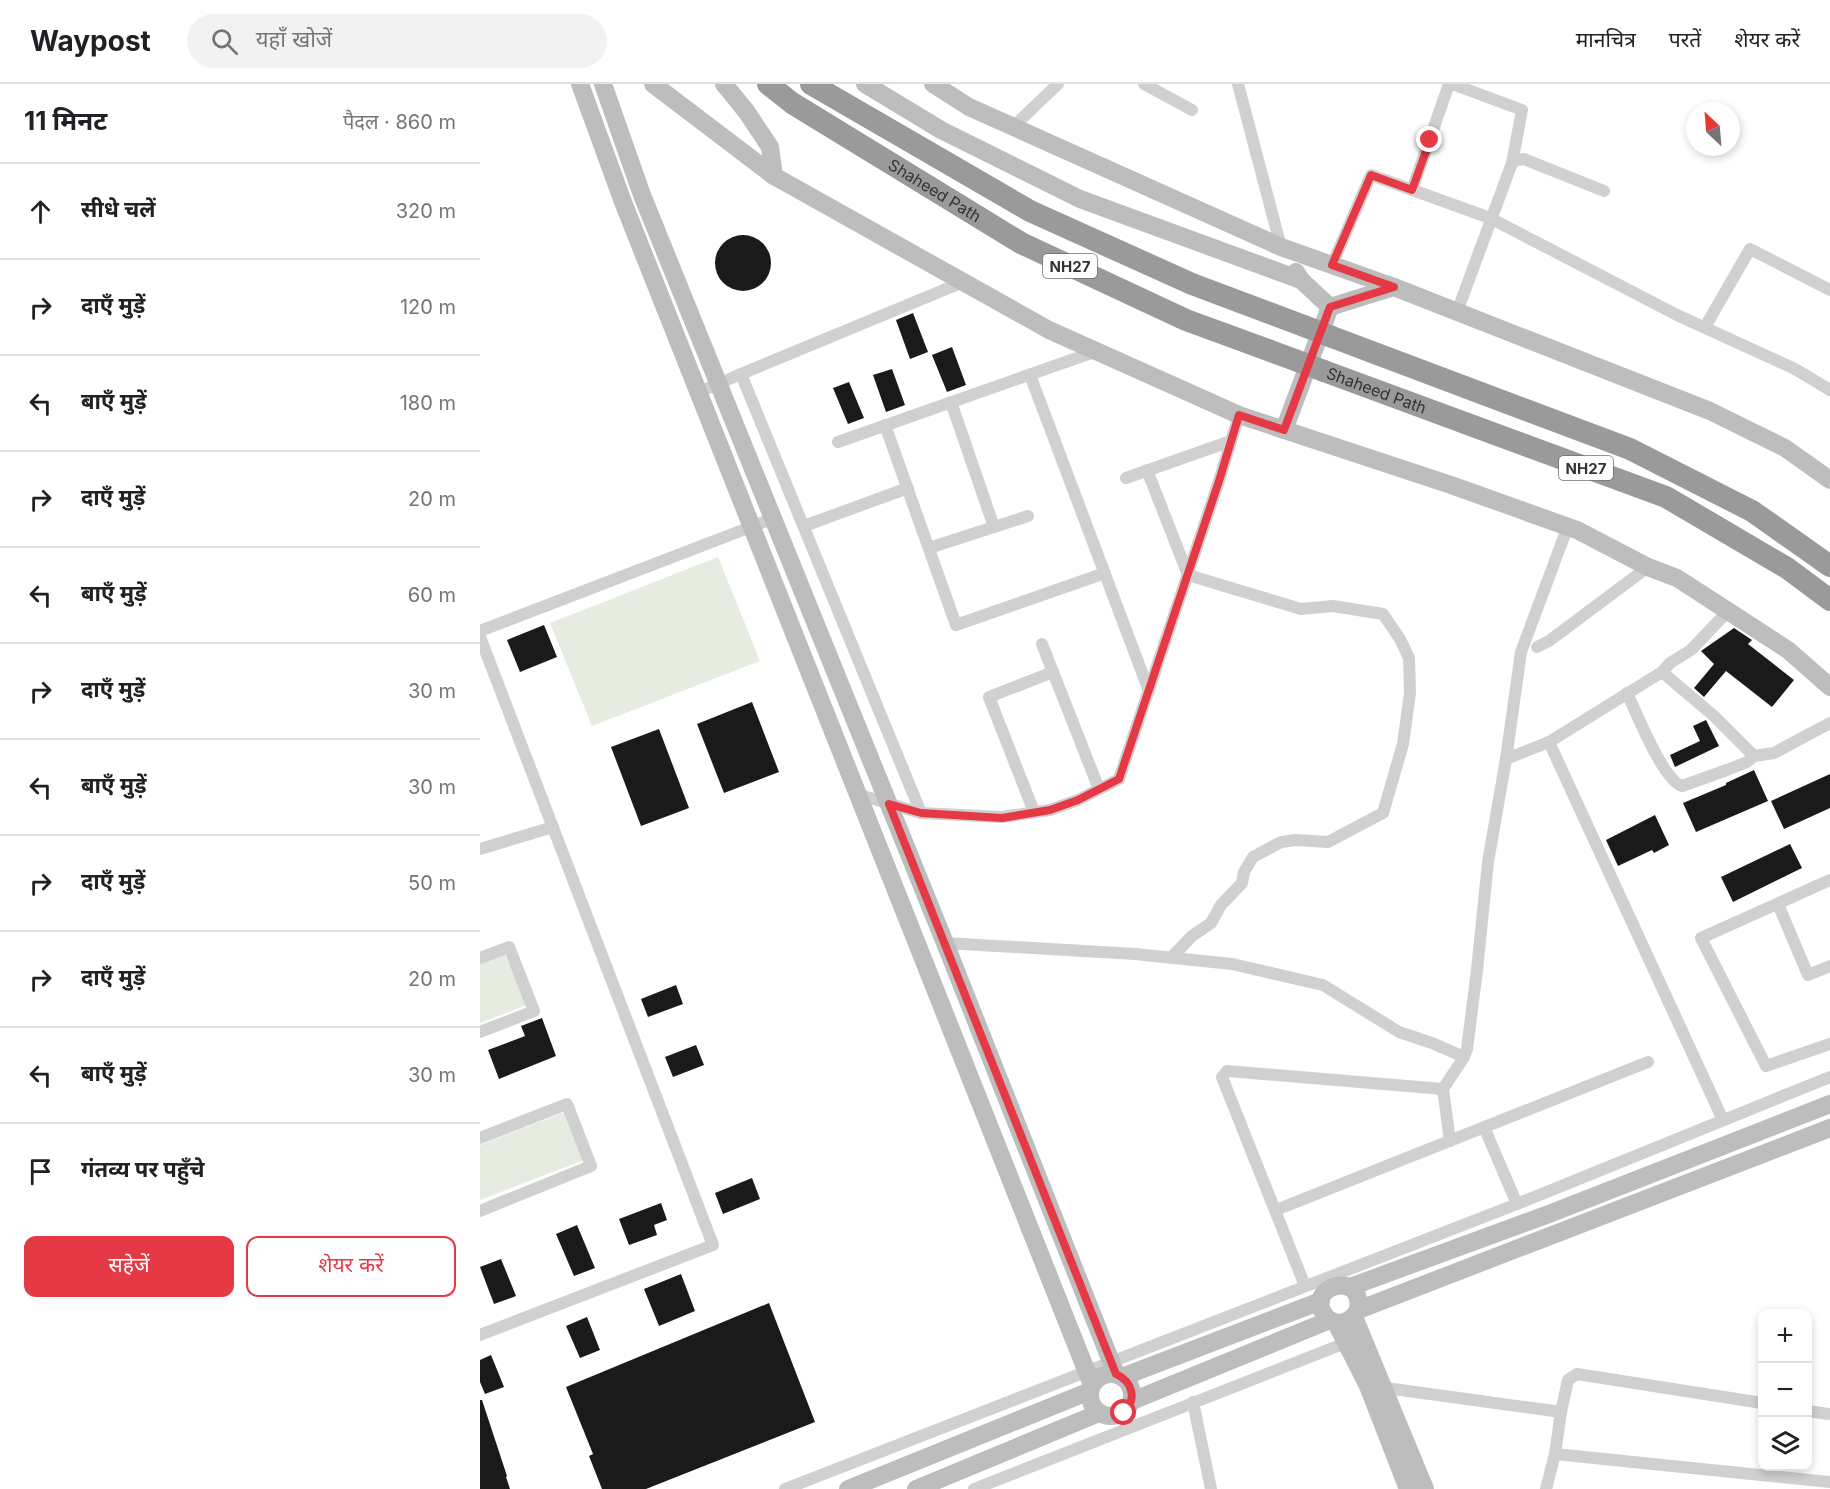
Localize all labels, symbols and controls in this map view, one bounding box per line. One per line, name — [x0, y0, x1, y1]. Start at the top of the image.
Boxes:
search box — [187, 14, 607, 68]
text: Waypost — [30, 24, 151, 58]
icon: search — [208, 25, 241, 58]
text: यहाँ खोजें — [256, 26, 332, 52]
text: मानचित्र — [1576, 27, 1636, 52]
text: परतें — [1669, 27, 1701, 52]
text: शेयर करें — [1734, 27, 1800, 52]
north arrow — [1686, 102, 1740, 156]
text: 11 मिनट — [24, 105, 107, 136]
text: पैदल · 860 m — [343, 110, 456, 134]
route end — [1416, 126, 1442, 152]
street label: Shaheed Path — [885, 154, 985, 226]
icon: ahead — [24, 195, 57, 228]
text: सीधे चलें — [81, 196, 156, 222]
text: 320 m — [396, 199, 456, 223]
road number: NH27 — [1043, 254, 1097, 278]
icon: right — [24, 291, 57, 324]
text: दाएँ मुड़ें — [81, 292, 145, 318]
text: 120 m — [400, 295, 456, 319]
street label: Shaheed Path — [1324, 363, 1429, 418]
icon: left — [24, 387, 57, 420]
text: बाएँ मुड़ें — [81, 388, 147, 414]
text: 180 m — [400, 391, 456, 415]
road number: NH27 — [1559, 456, 1613, 480]
icon: right — [24, 483, 57, 516]
text: दाएँ मुड़ें — [81, 484, 145, 510]
text: 20 m — [408, 487, 456, 511]
icon: left — [24, 579, 57, 612]
text: बाएँ मुड़ें — [81, 580, 147, 606]
text: 60 m — [408, 583, 456, 607]
icon: right — [24, 675, 57, 708]
text: दाएँ मुड़ें — [81, 676, 145, 702]
text: 30 m — [408, 679, 456, 703]
icon: left — [24, 771, 57, 804]
text: बाएँ मुड़ें — [81, 772, 147, 798]
text: 30 m — [408, 775, 456, 799]
icon: right — [24, 867, 57, 900]
text: दाएँ मुड़ें — [81, 868, 145, 894]
text: 50 m — [408, 871, 456, 895]
icon: right — [24, 963, 57, 996]
text: दाएँ मुड़ें — [81, 964, 145, 990]
text: 20 m — [408, 967, 456, 991]
icon: left — [24, 1059, 57, 1092]
text: बाएँ मुड़ें — [81, 1060, 147, 1086]
text: 30 m — [408, 1063, 456, 1087]
icon: arrive — [24, 1155, 57, 1188]
text: गंतव्य पर पहुँचे — [81, 1156, 205, 1182]
button: सहेजें — [24, 1236, 234, 1297]
button: शेयर करें — [246, 1236, 456, 1297]
map controls — [1758, 1309, 1812, 1471]
button: + — [1758, 1309, 1812, 1363]
button: − — [1758, 1363, 1812, 1417]
route start — [1110, 1399, 1136, 1425]
button: layers — [1758, 1417, 1812, 1471]

